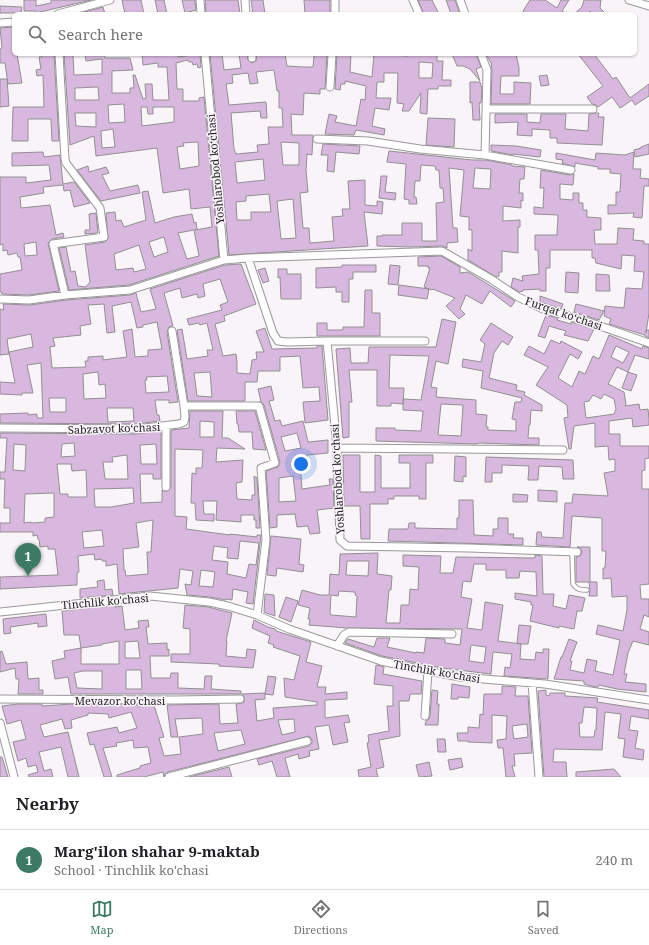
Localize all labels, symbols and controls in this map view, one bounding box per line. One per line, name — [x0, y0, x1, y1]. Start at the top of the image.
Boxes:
search box — [12, 12, 637, 56]
icon: search — [26, 23, 48, 45]
text: Search here — [58, 24, 143, 44]
street label: Yoshlarobod koʻchasi — [203, 113, 227, 226]
street label: Furqat koʻchasi — [523, 293, 605, 333]
street label: Sabzavot koʻchasi — [67, 419, 161, 437]
street label: Yoshlarobod koʻchasi — [327, 423, 347, 536]
your location — [291, 454, 311, 474]
pin: 1 — [15, 543, 41, 576]
street label: Tinchlik ko'chasi — [61, 590, 150, 612]
street label: Tinchlik ko'chasi — [392, 656, 482, 686]
street label: Mevazor ko'chasi — [75, 693, 166, 708]
text: Nearby — [16, 792, 79, 815]
text: Marg'ilon shahar 9-maktab — [54, 841, 260, 861]
text: 1 — [25, 851, 33, 869]
text: 240 m — [596, 851, 633, 869]
text: School · Tinchlik ko'chasi — [54, 861, 209, 879]
tab: Map — [90, 898, 113, 937]
tab: Directions — [294, 898, 347, 937]
tab: Saved — [528, 898, 559, 937]

